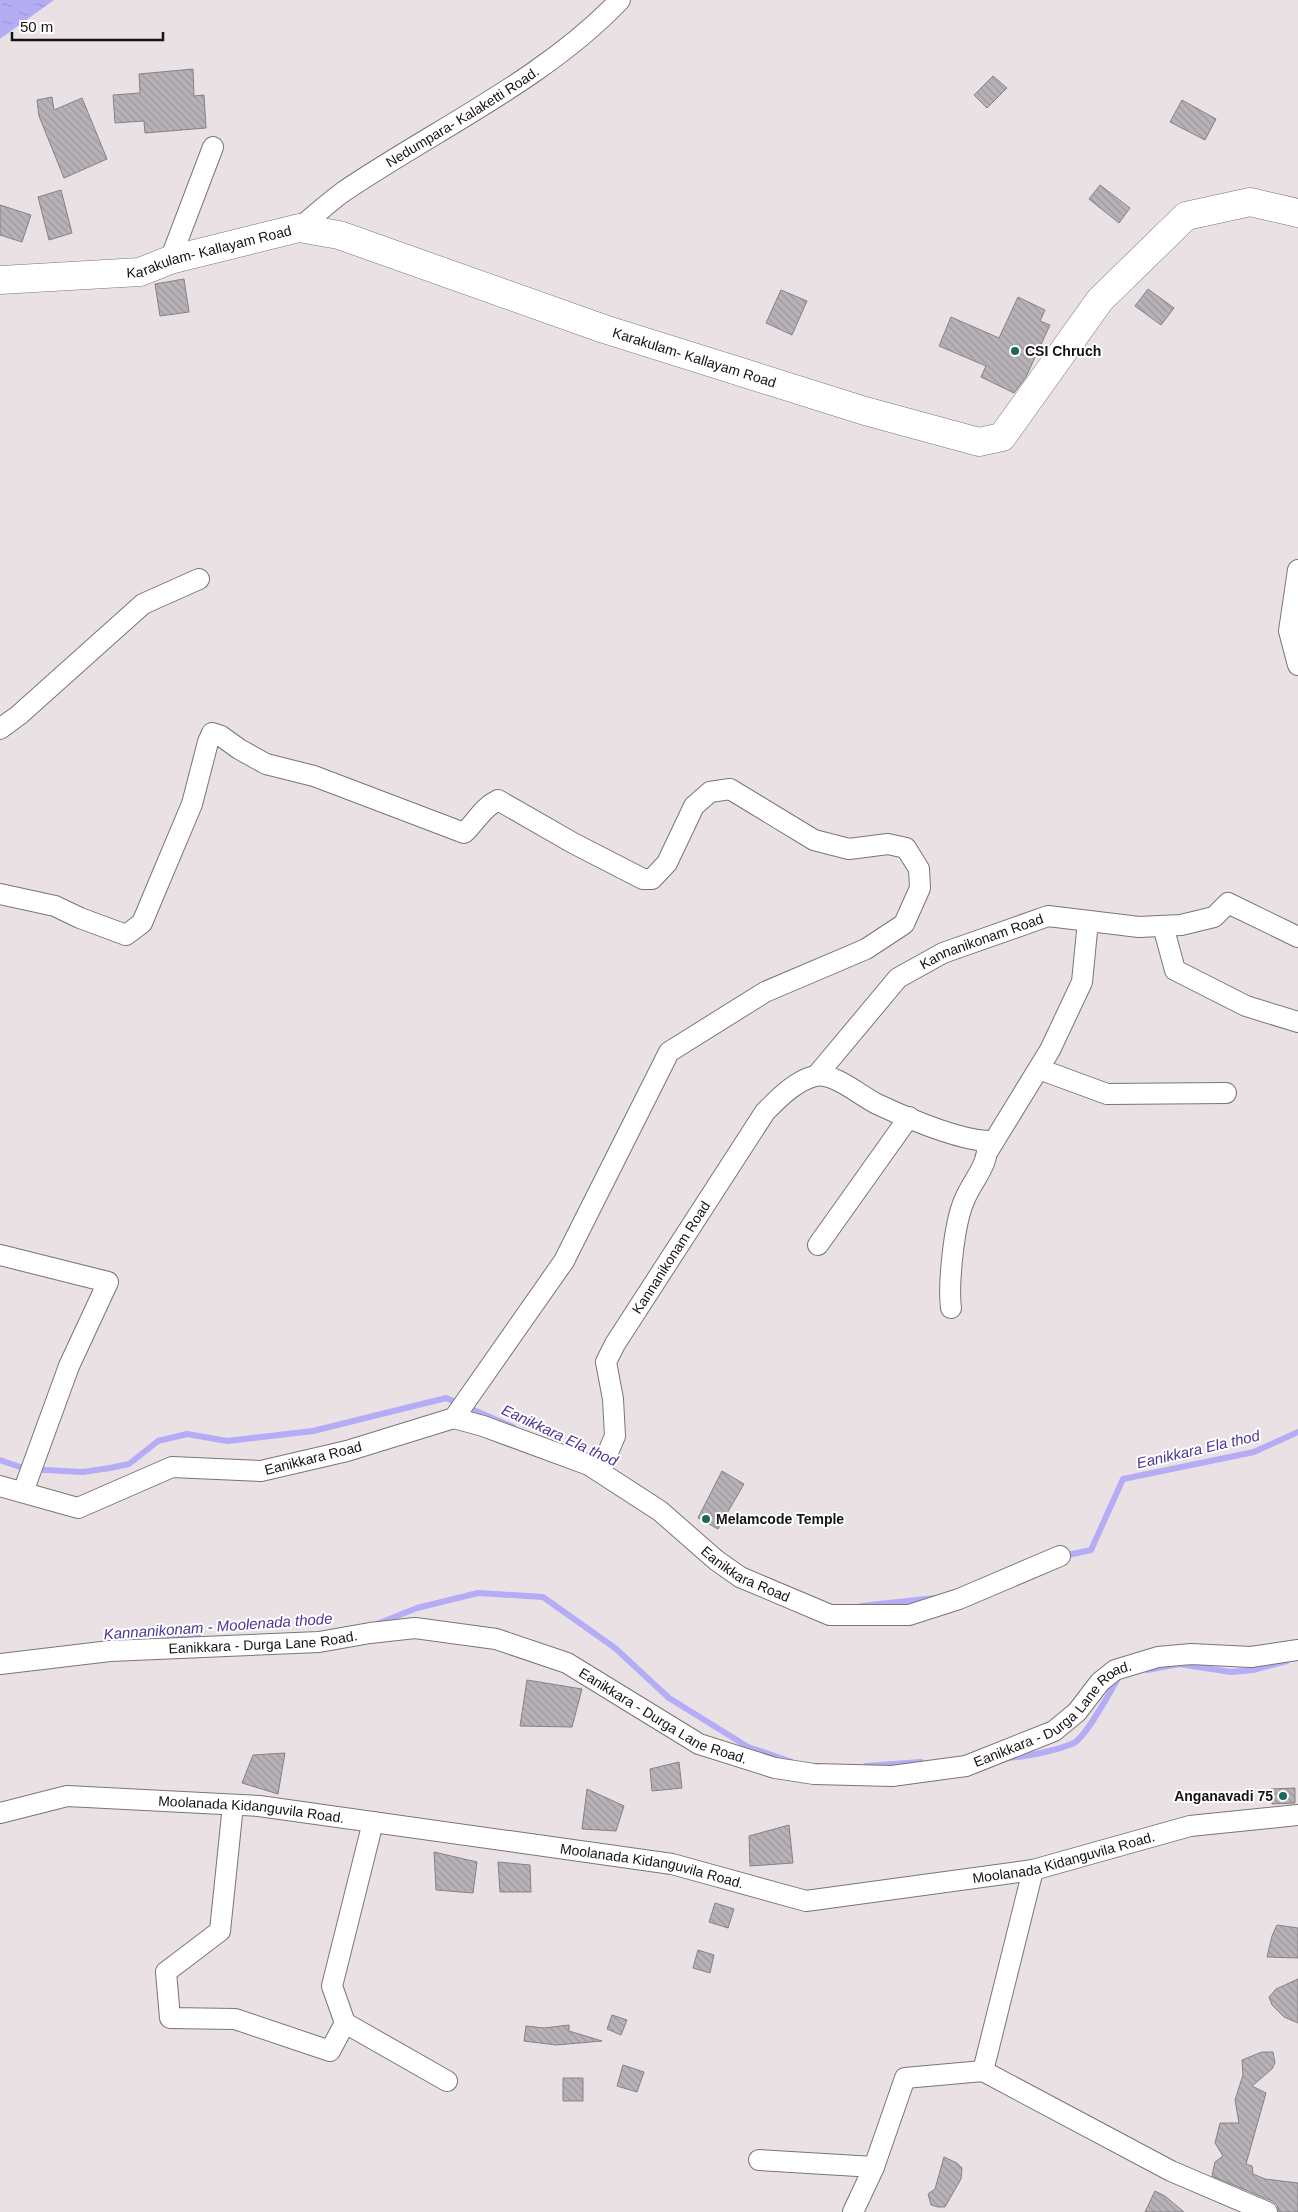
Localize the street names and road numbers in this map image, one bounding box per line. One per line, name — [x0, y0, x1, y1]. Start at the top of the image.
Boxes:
street label: Nedumpara- Kalaketti Road. — [383, 63, 542, 170]
street label: Karakulam- Kallayam Road — [126, 222, 293, 281]
street label: Karakulam- Kallayam Road — [611, 324, 778, 391]
street label: Kannanikonam Road — [917, 910, 1045, 972]
street label: Kannanikonam Road — [629, 1198, 713, 1317]
street label: Eanikkara Road — [263, 1438, 363, 1478]
street label: Eanikkara Road — [698, 1543, 792, 1605]
street label: Eanikkara - Durga Lane Road. — [168, 1627, 359, 1656]
street label: Eanikkara - Durga Lane Road. — [971, 1658, 1133, 1770]
street label: Eanikkara - Durga Lane Road. — [576, 1664, 749, 1767]
street label: Moolanada Kidanguvila Road. — [158, 1793, 345, 1826]
street label: Moolanada Kidanguvila Road. — [971, 1828, 1156, 1886]
street label: Moolanada Kidanguvila Road. — [559, 1840, 746, 1891]

